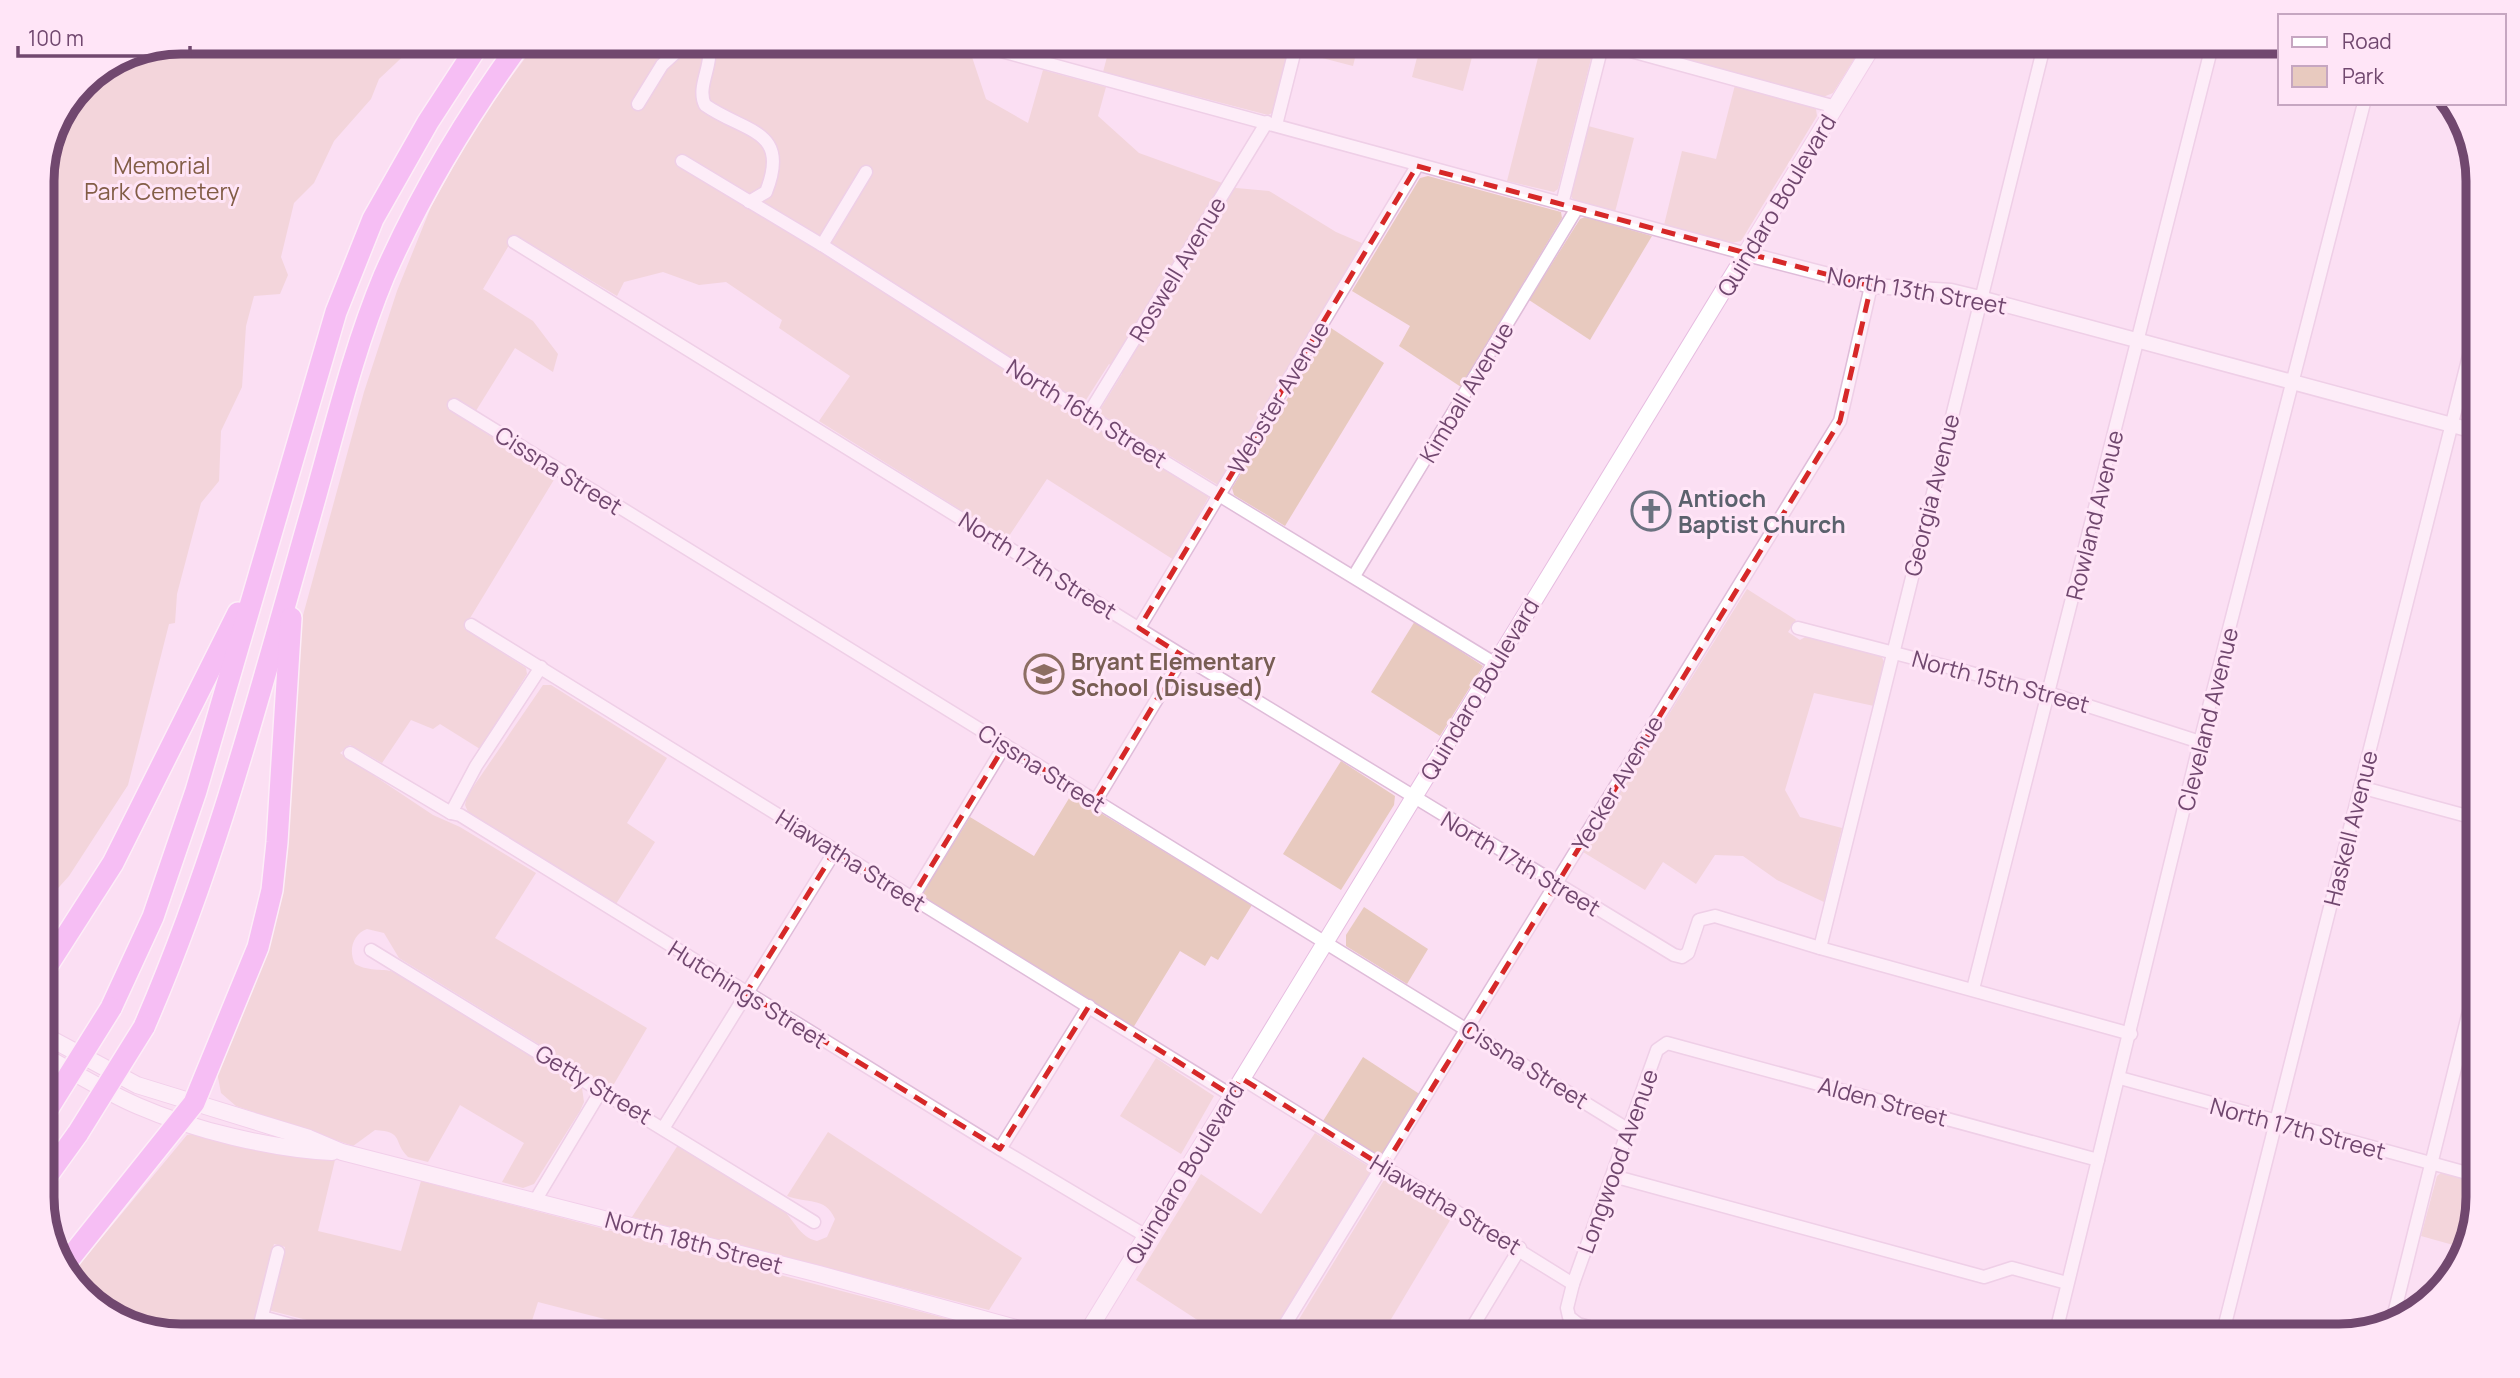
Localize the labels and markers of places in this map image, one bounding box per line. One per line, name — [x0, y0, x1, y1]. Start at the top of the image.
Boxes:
place label: Antioch Baptist Church — [1678, 482, 1846, 540]
church icon: Antioch Baptist Church — [1630, 490, 1672, 532]
place label: Bryant Elementary School (Disused) — [1071, 645, 1276, 703]
school or university icon: Bryant Elementary School (Disused) — [1023, 653, 1065, 695]

